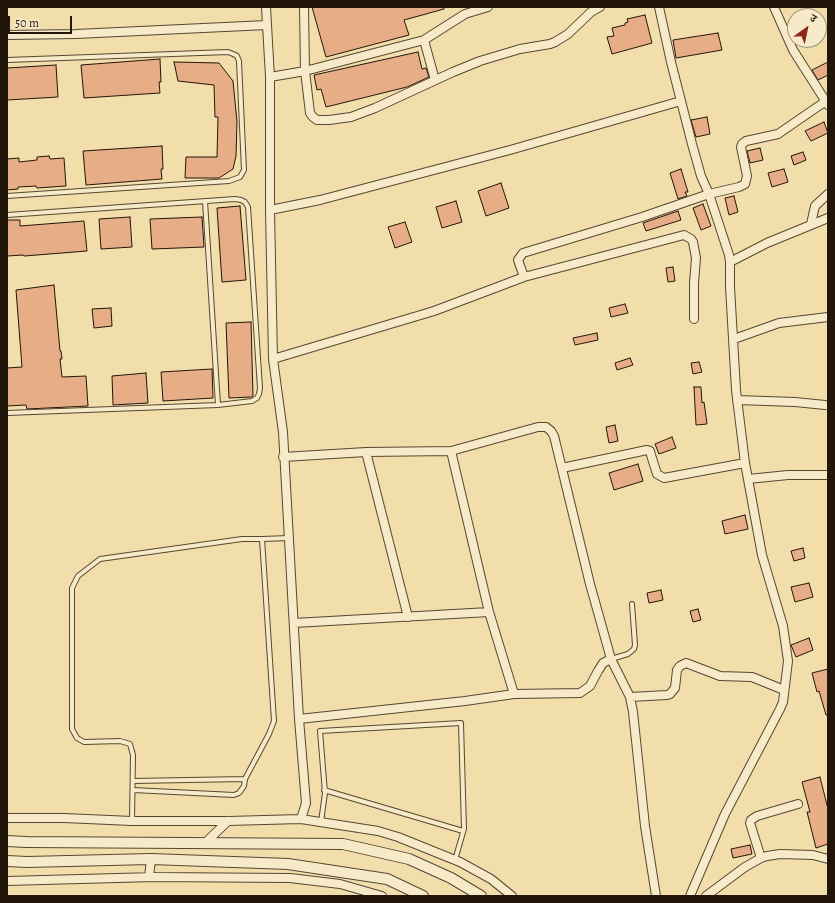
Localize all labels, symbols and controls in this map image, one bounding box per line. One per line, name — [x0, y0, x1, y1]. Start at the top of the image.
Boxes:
scale bar — [10, 8, 74, 34]
north arrow — [787, 8, 827, 48]
text: उ — [807, 11, 820, 26]
text: 50 m — [15, 15, 39, 31]

